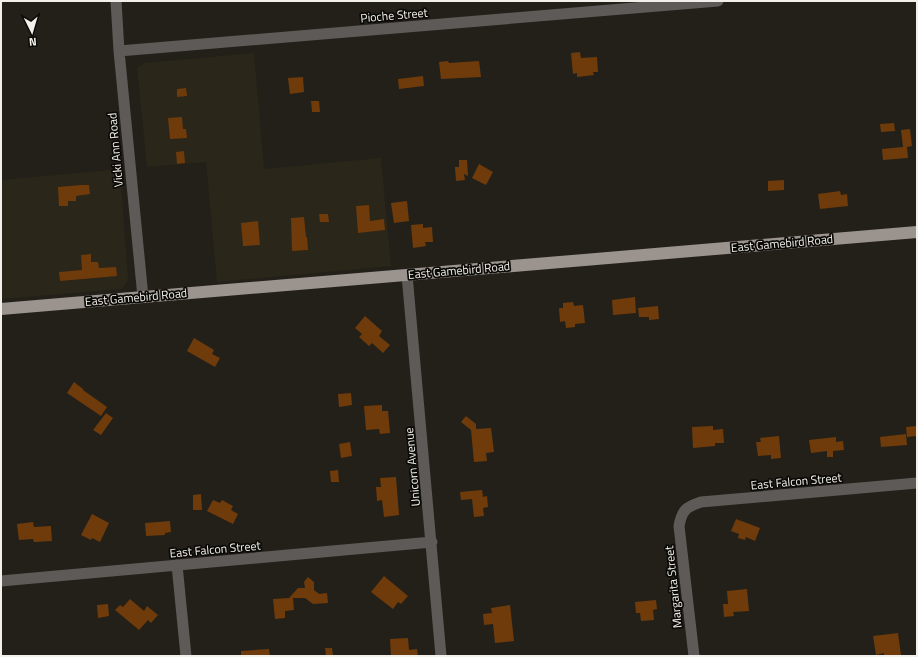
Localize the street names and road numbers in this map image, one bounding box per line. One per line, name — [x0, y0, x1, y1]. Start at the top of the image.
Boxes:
street label: Pioche Street — [360, 3, 429, 27]
street label: Vicki Ann Road — [102, 112, 128, 188]
street label: East Gamebird Road — [730, 229, 834, 257]
street label: East Gamebird Road — [407, 256, 511, 284]
street label: East Gamebird Road — [84, 283, 188, 311]
street label: Unicorn Avenue — [399, 427, 425, 507]
street label: East Falcon Street — [750, 467, 843, 494]
street label: East Falcon Street — [169, 535, 262, 562]
street label: Margarita Street — [659, 544, 687, 629]

